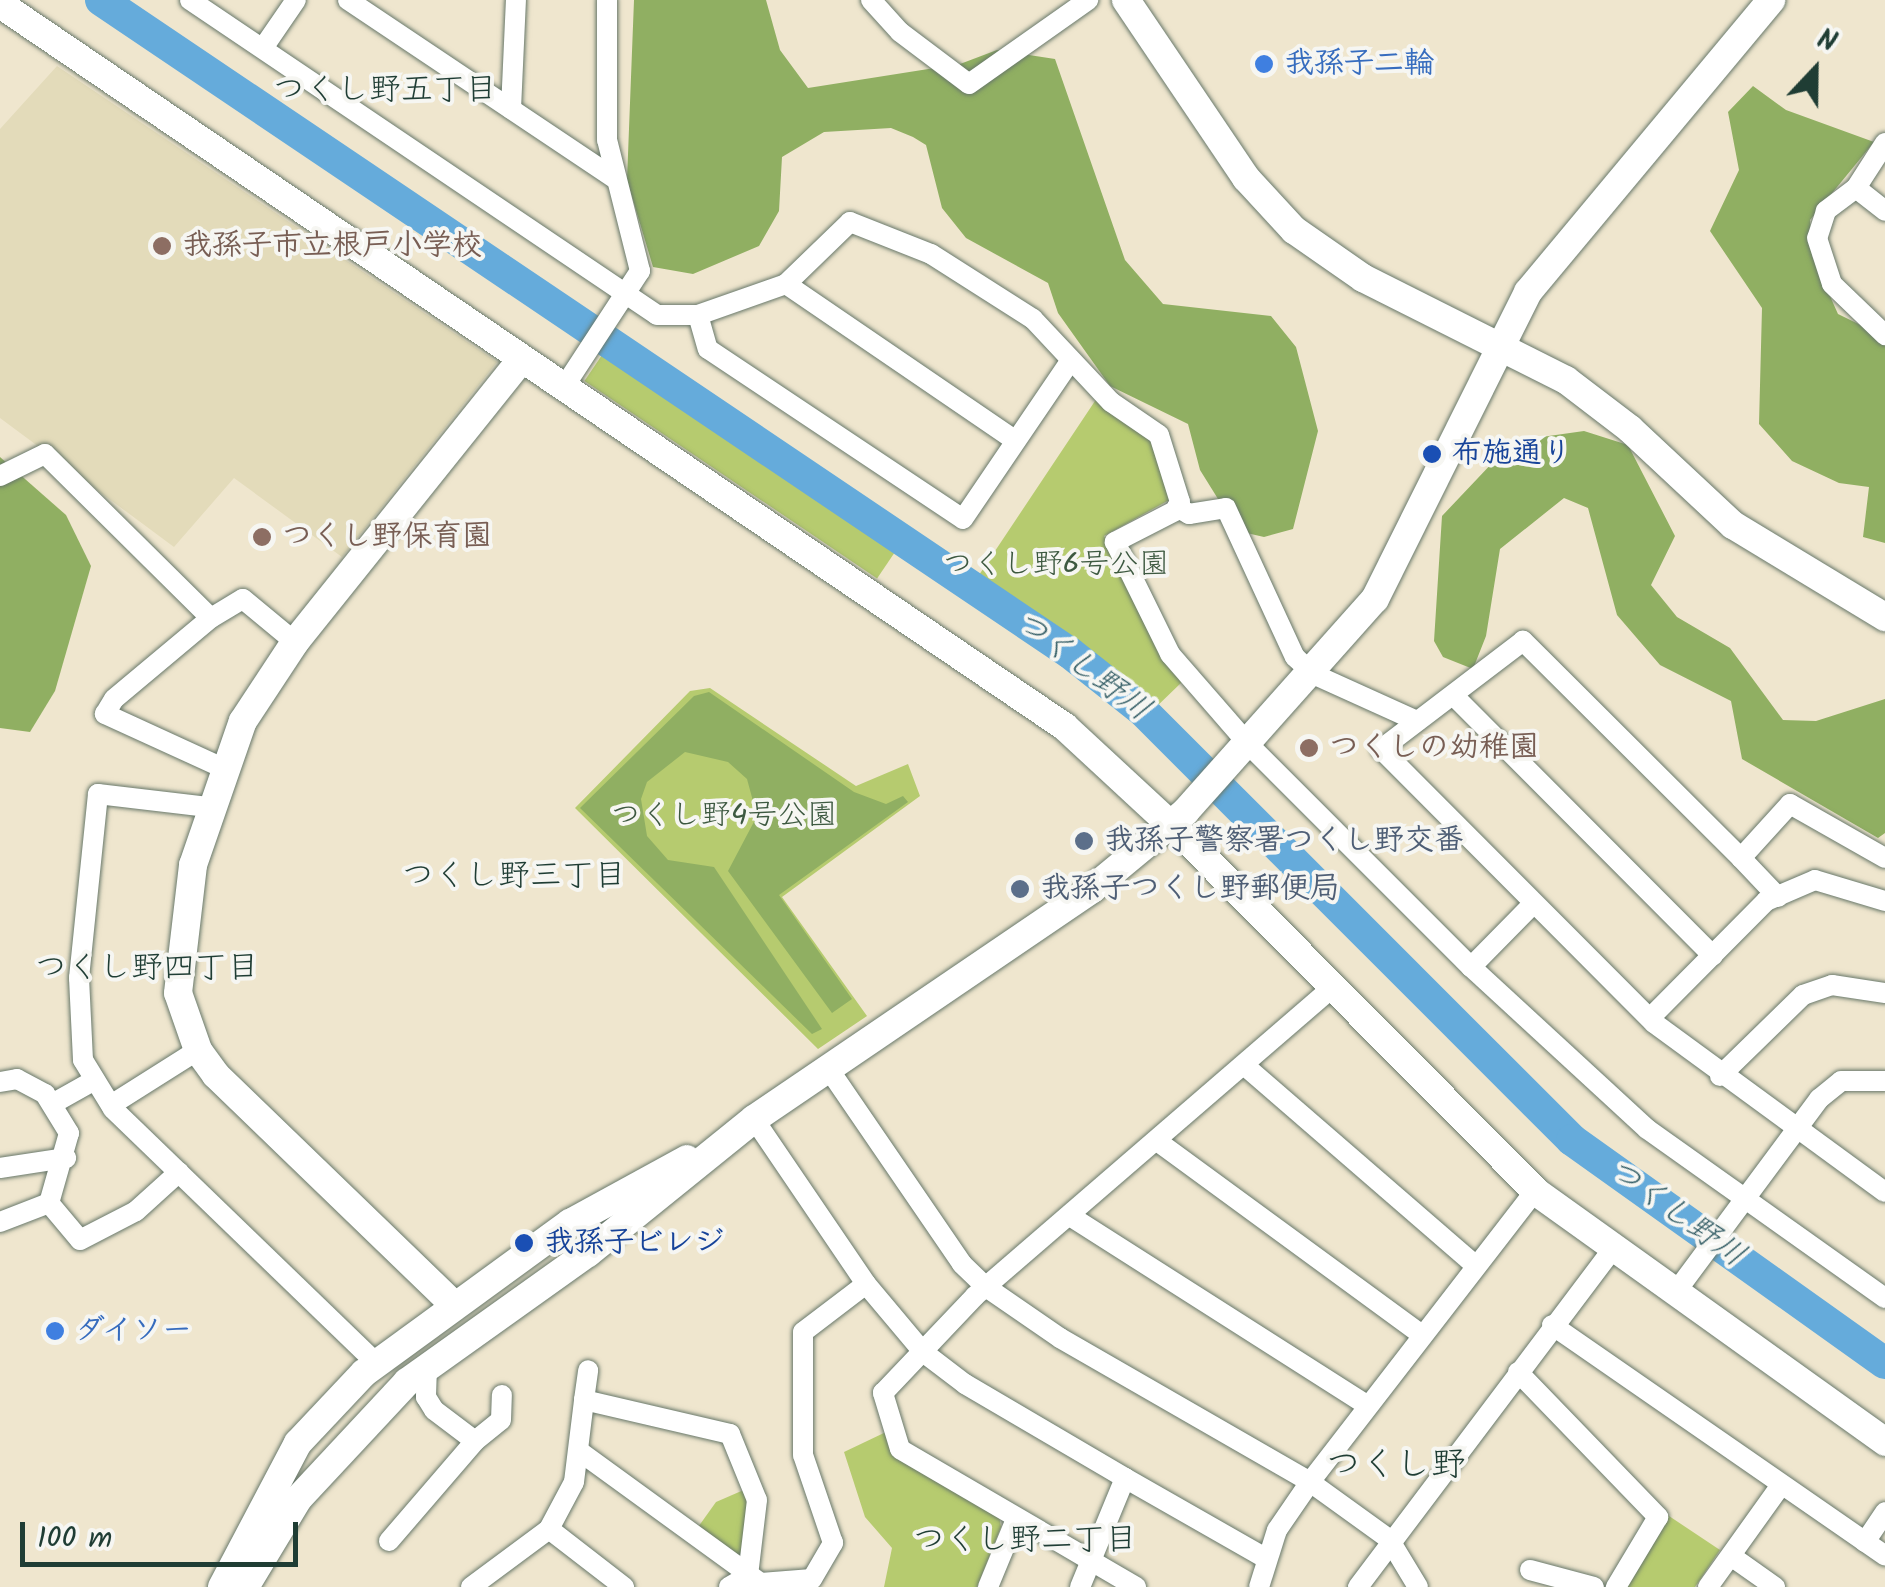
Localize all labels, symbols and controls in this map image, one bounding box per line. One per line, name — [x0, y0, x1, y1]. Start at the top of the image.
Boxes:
text: N — [1810, 18, 1843, 66]
north arrow — [1765, 20, 1865, 120]
place label: 我孫子二輪 — [1284, 46, 1434, 82]
marker: 我孫子二輪 — [1253, 53, 1275, 75]
district label: つくし野五丁目 — [273, 72, 497, 110]
place label: 我孫子市立根戸小学校 — [182, 228, 482, 264]
marker: 我孫子市立根戸小学校 — [151, 235, 173, 257]
place label: 布施通り — [1452, 436, 1572, 472]
marker: 布施通り — [1421, 443, 1443, 465]
place label: つくし野保育園 — [282, 519, 492, 555]
marker: つくし野保育園 — [251, 526, 273, 548]
park label: つくし野6号公園 — [943, 547, 1169, 583]
water label: つくし野川 — [1007, 604, 1157, 730]
place label: つくしの幼稚園 — [1329, 730, 1539, 766]
marker: つくしの幼稚園 — [1298, 737, 1320, 759]
park label: つくし野4号公園 — [611, 798, 837, 834]
place label: 我孫子警察署つくし野交番 — [1104, 823, 1464, 859]
marker: 我孫子警察署つくし野交番 — [1073, 830, 1095, 852]
district label: つくし野三丁目 — [402, 858, 626, 896]
place label: 我孫子つくし野郵便局 — [1040, 871, 1340, 907]
marker: 我孫子つくし野郵便局 — [1009, 878, 1031, 900]
district label: つくし野四丁目 — [35, 950, 259, 988]
water label: つくし野川 — [1600, 1151, 1752, 1277]
place label: 我孫子ビレジ — [544, 1225, 724, 1261]
marker: 我孫子ビレジ — [513, 1232, 535, 1254]
place label: ダイソー — [75, 1313, 195, 1349]
marker: ダイソー — [44, 1320, 66, 1342]
district label: つくし野 — [1326, 1445, 1466, 1487]
scale bar — [25, 1502, 302, 1564]
text: 100 m — [37, 1515, 112, 1563]
district label: つくし野二丁目 — [913, 1522, 1137, 1560]

